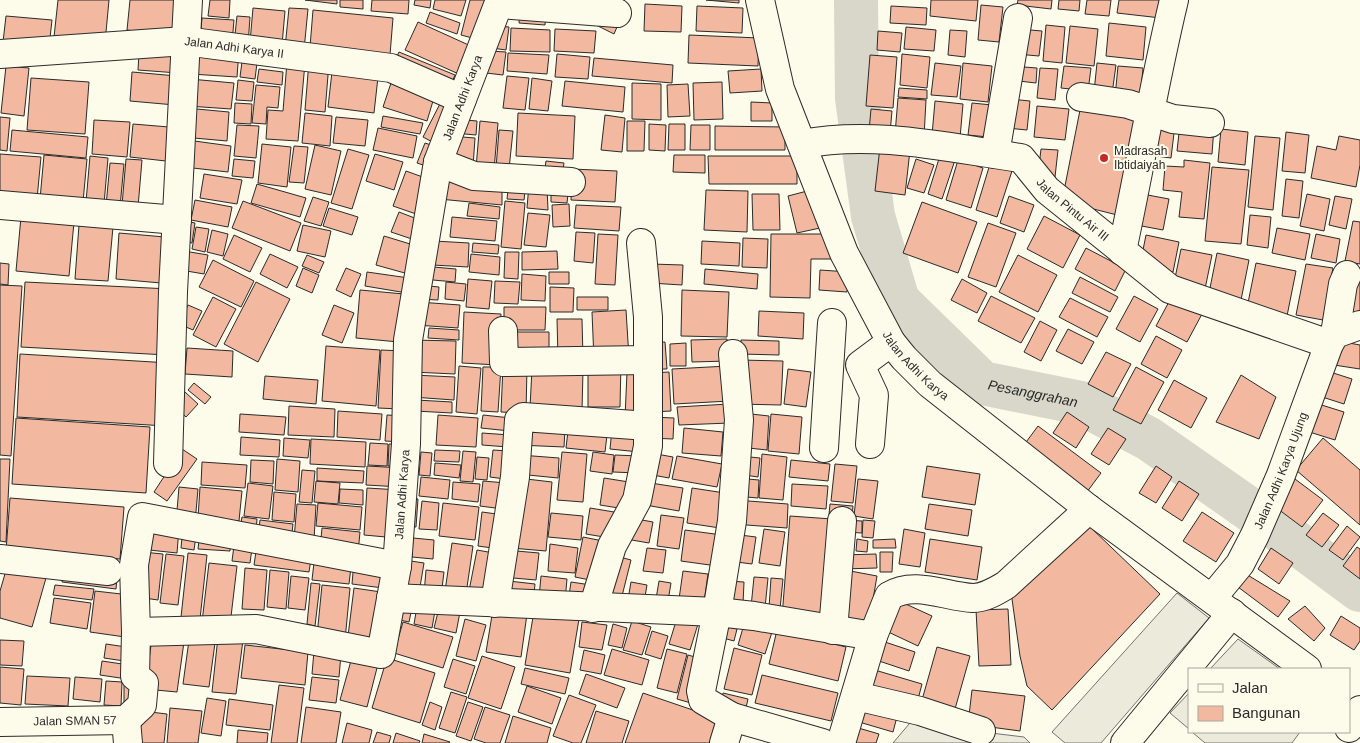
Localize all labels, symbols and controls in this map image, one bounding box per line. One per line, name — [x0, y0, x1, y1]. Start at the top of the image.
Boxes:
street label: Jalan Adhi Karya II — [184, 34, 285, 61]
street label: Jalan Adhi Karya — [440, 53, 485, 142]
place label: Madrasah Ibtidaiyah — [1114, 144, 1167, 172]
marker: Madrasah Ibtidaiyah — [1098, 152, 1110, 164]
street label: Jalan Pintu Air III — [1033, 176, 1112, 244]
street label: Jalan Adhi Karya — [880, 329, 952, 403]
water label: Pesanggrahan — [987, 376, 1079, 410]
street label: Jalan Adhi Karya Ujung — [1251, 410, 1310, 532]
street label: Jalan Adhi Karya — [392, 449, 413, 540]
legend — [1188, 668, 1350, 733]
text: Jalan — [1232, 679, 1268, 696]
text: Bangunan — [1232, 704, 1300, 721]
street label: Jalan SMAN 57 — [33, 713, 117, 728]

